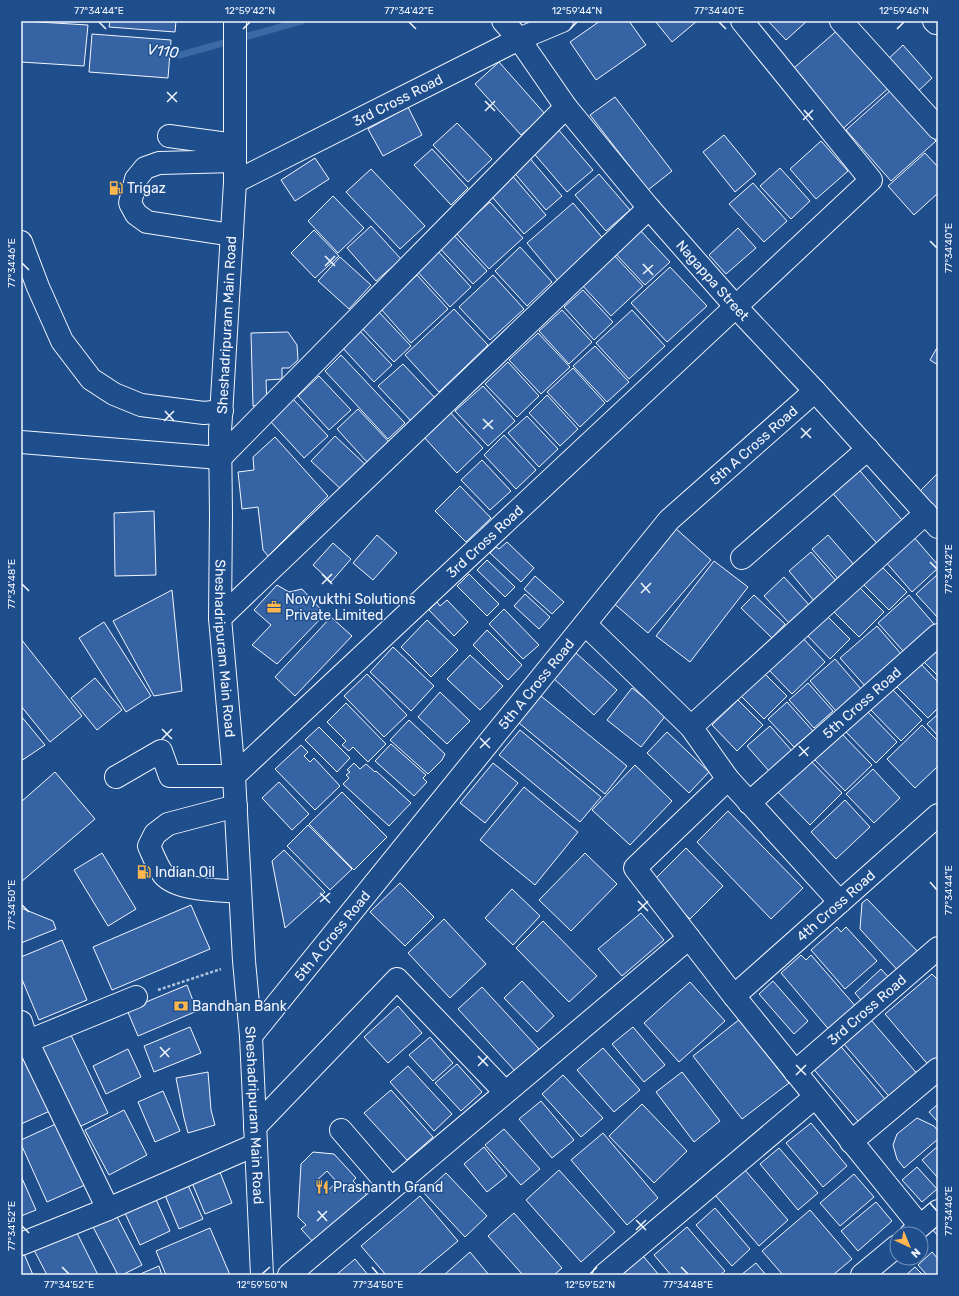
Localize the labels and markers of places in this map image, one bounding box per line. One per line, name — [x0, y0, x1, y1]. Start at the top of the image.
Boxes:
fuel station icon: Trigaz — [108, 180, 124, 196]
place label: Trigaz — [127, 180, 166, 197]
place label: Novyukthi Solutions Private Limited — [285, 591, 416, 624]
office icon: Novyukthi Solutions Private Limited — [266, 599, 282, 615]
fuel station icon: Indian Oil — [136, 864, 152, 880]
place label: Indian Oil — [155, 864, 215, 881]
bank icon: Bandhan Bank — [173, 998, 189, 1014]
place label: Bandhan Bank — [192, 998, 288, 1015]
restaurant icon: Prashanth Grand — [314, 1179, 330, 1195]
place label: Prashanth Grand — [333, 1179, 443, 1196]

